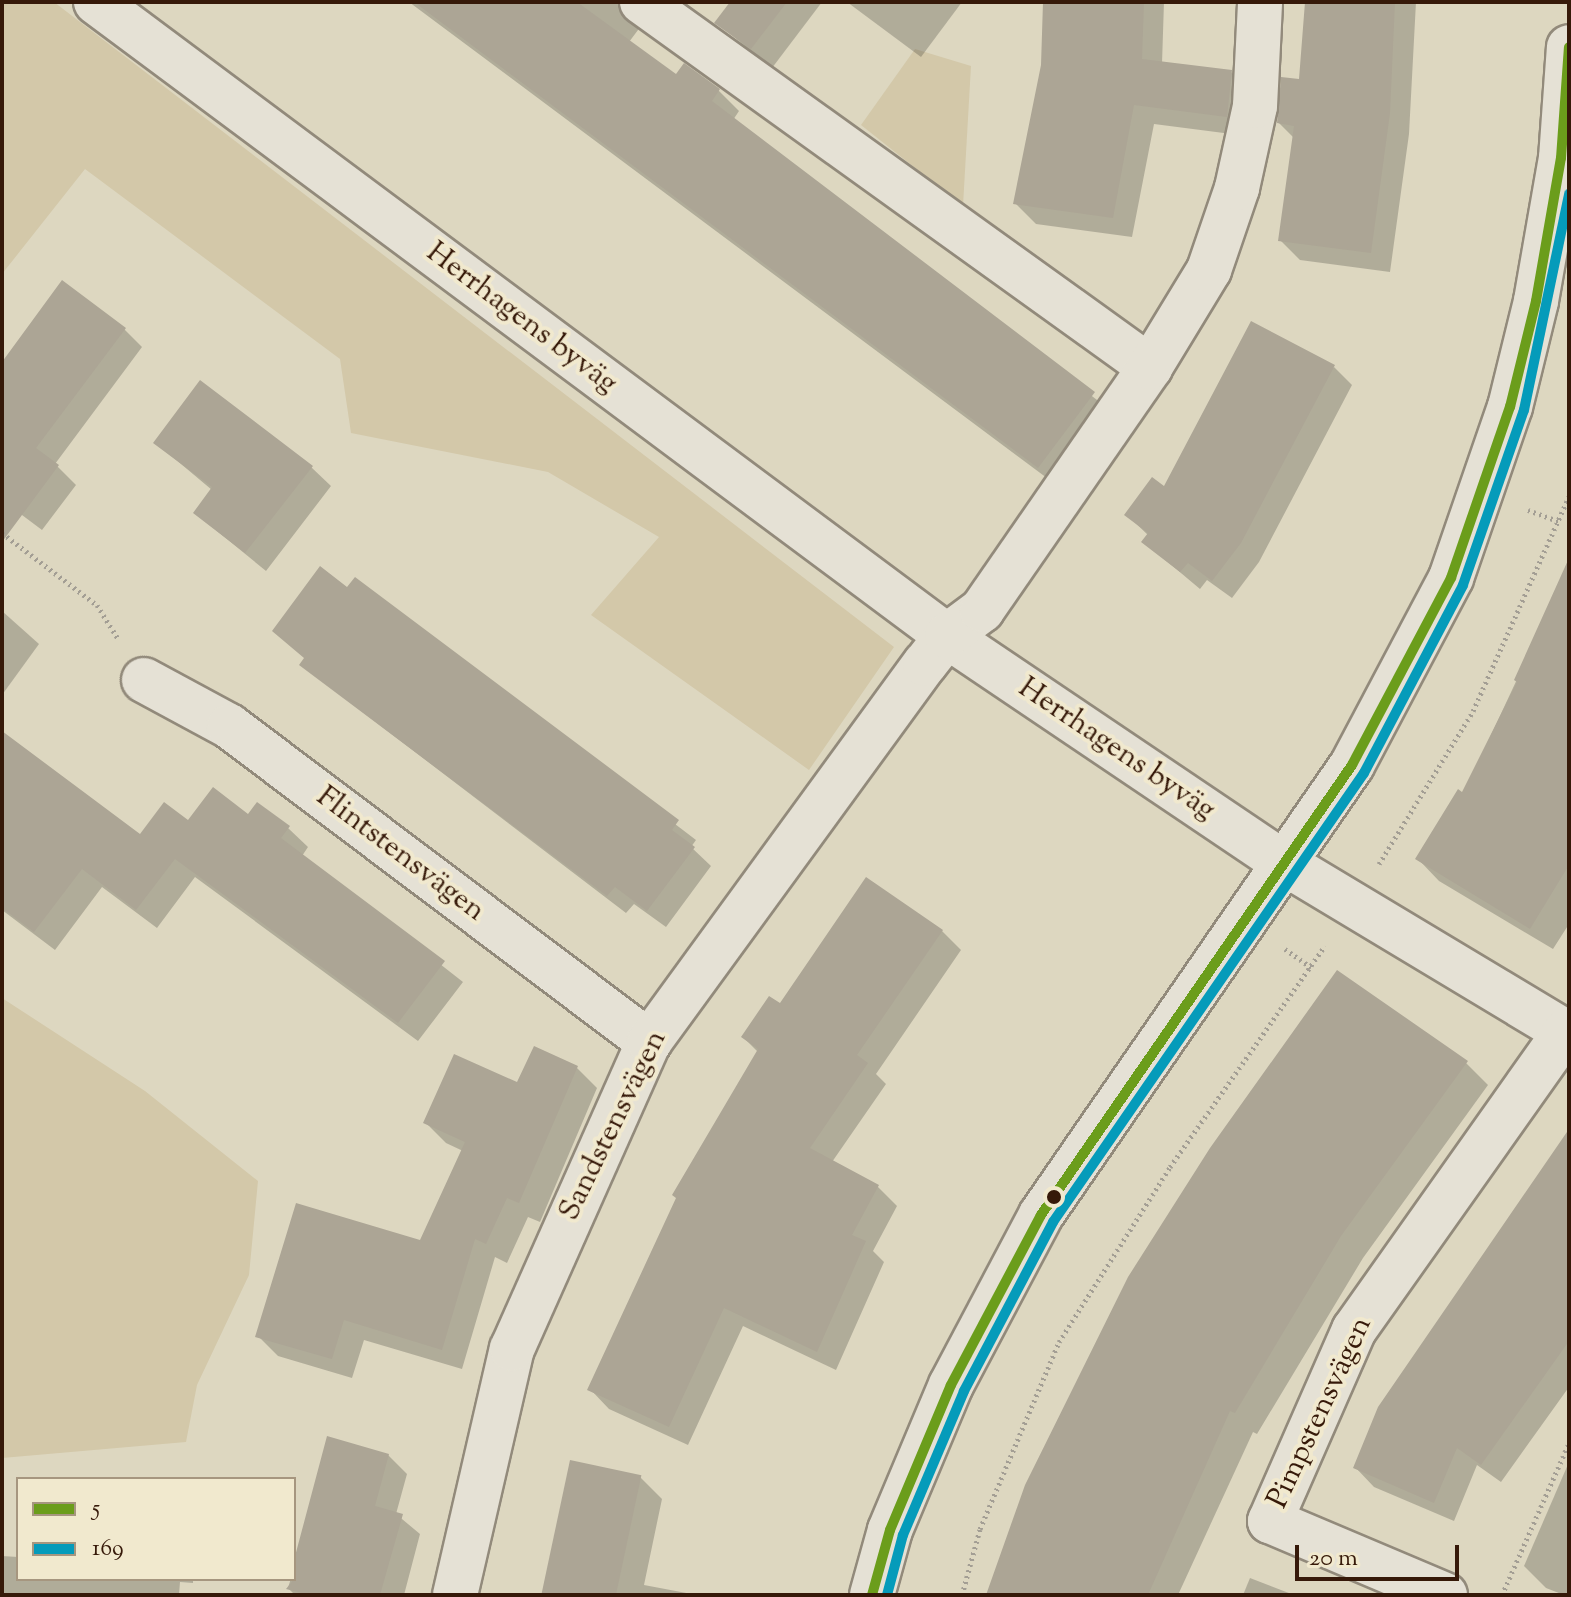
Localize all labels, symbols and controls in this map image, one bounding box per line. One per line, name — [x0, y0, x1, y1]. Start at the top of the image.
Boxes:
street label: Herrhagens byväg — [418, 236, 624, 402]
street label: Herrhagens byväg — [1011, 671, 1221, 829]
street label: Flintstensvägen — [308, 780, 492, 930]
street label: Sandstensvägen — [552, 1025, 676, 1227]
unlabelled marker — [1046, 1189, 1062, 1205]
street label: Pimpstensvägen — [1261, 1312, 1381, 1514]
legend — [16, 1477, 296, 1581]
text: 5 — [92, 1492, 100, 1526]
scale bar — [1299, 1529, 1463, 1579]
text: 169 — [92, 1532, 124, 1566]
text: 20 m — [1309, 1542, 1358, 1576]

